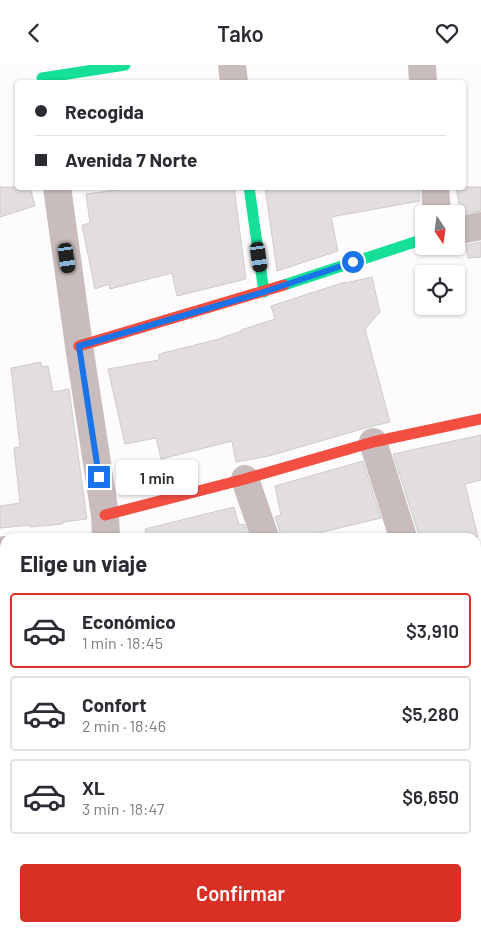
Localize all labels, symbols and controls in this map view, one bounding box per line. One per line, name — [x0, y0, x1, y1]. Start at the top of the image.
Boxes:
icon: back — [20, 19, 48, 47]
icon: heart — [433, 19, 461, 47]
text: Tako — [217, 20, 264, 46]
text: Recogida — [65, 100, 144, 123]
text: Avenida 7 Norte — [65, 148, 198, 171]
north arrow — [415, 205, 465, 255]
map controls — [415, 205, 465, 315]
car — [249, 241, 268, 273]
car — [57, 242, 76, 274]
route start — [342, 251, 364, 273]
button: locate — [415, 265, 465, 315]
callout: 1 min — [116, 459, 199, 495]
route end — [88, 466, 110, 488]
text: 1 min — [140, 468, 174, 487]
text: Elige un viaje — [20, 550, 147, 576]
icon: car — [22, 608, 67, 653]
text: Económico — [82, 610, 176, 633]
text: $3,910 — [406, 619, 459, 642]
text: 1 min · 18:45 — [82, 633, 163, 652]
icon: car — [22, 691, 67, 736]
text: Confort — [82, 693, 146, 716]
text: $5,280 — [402, 702, 459, 725]
text: 2 min · 18:46 — [82, 716, 166, 735]
icon: car — [22, 774, 67, 819]
text: XL — [82, 776, 105, 799]
text: $6,650 — [402, 785, 459, 808]
text: 3 min · 18:47 — [82, 799, 164, 818]
button: Confirmar — [20, 864, 461, 922]

